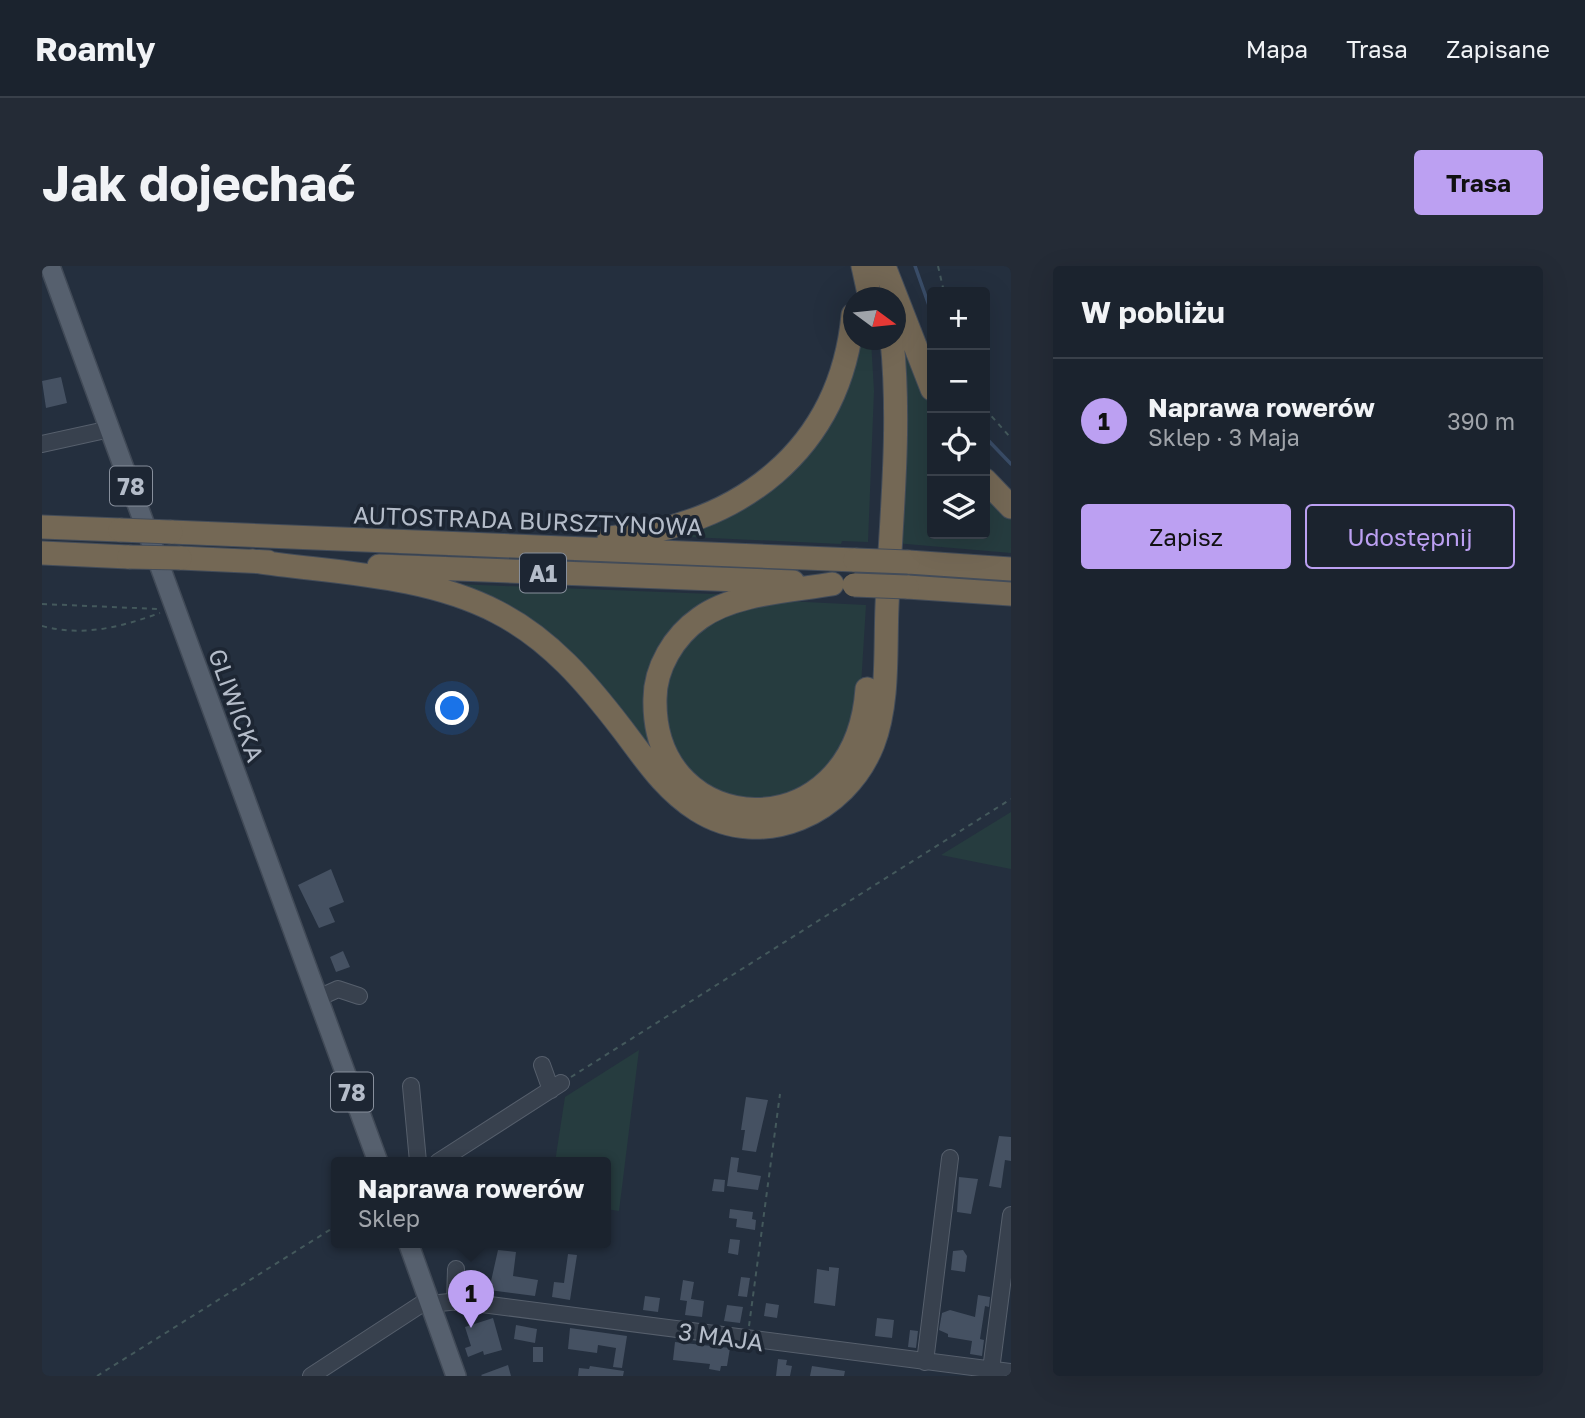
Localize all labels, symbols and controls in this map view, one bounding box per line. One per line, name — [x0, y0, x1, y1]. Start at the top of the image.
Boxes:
text: Roamly — [35, 29, 155, 68]
text: Mapa — [1246, 34, 1308, 63]
text: Trasa — [1346, 34, 1408, 63]
text: Zapisane — [1446, 34, 1550, 63]
button: Trasa — [1414, 150, 1543, 215]
text: Jak dojechać — [42, 153, 355, 212]
north arrow — [843, 287, 906, 350]
map controls — [927, 287, 990, 539]
button: + — [927, 287, 990, 350]
text: W pobliżu — [1081, 294, 1225, 330]
button: − — [927, 350, 990, 413]
text: Naprawa rowerów — [1148, 392, 1375, 423]
text: 1 — [1098, 407, 1110, 435]
text: 390 m — [1447, 407, 1515, 435]
button: locate — [927, 413, 990, 476]
text: Sklep · 3 Maja — [1148, 423, 1300, 451]
road number: 78 — [110, 466, 152, 506]
button: layers — [927, 476, 990, 539]
street label: AUTOSTRADA BURSZTYNOWA — [353, 499, 703, 541]
button: Zapisz — [1081, 504, 1291, 569]
button: Udostępnij — [1305, 504, 1515, 569]
road number: A1 — [520, 554, 566, 592]
street label: GLIWICKA — [203, 645, 271, 765]
your location — [435, 691, 469, 725]
road number: 78 — [331, 1072, 373, 1112]
popup — [331, 1157, 611, 1248]
text: Naprawa rowerów — [358, 1173, 584, 1204]
text: Sklep — [358, 1204, 420, 1232]
pin: 1 — [448, 1270, 494, 1328]
street label: 3 MAJA — [677, 1316, 765, 1356]

